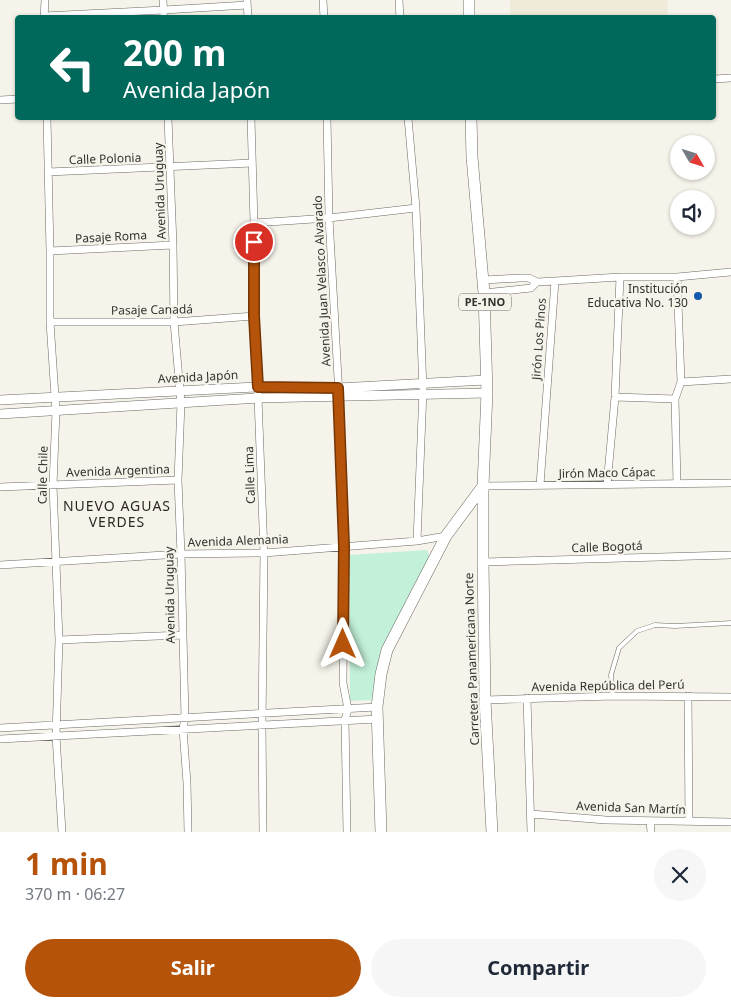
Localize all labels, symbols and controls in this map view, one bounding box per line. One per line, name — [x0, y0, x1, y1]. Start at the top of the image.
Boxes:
text: 200 m — [123, 29, 226, 76]
icon: left — [40, 35, 105, 100]
text: Avenida Japón — [123, 74, 270, 104]
north arrow — [670, 135, 715, 180]
map controls — [670, 135, 715, 235]
street label: Avenida Uruguay — [149, 141, 170, 240]
street label: Calle Polonia — [68, 149, 142, 168]
button: sound — [670, 190, 715, 235]
street label: Avenida Juan Velasco Alvarado — [309, 195, 334, 367]
pin — [233, 221, 275, 263]
street label: Pasaje Roma — [75, 226, 147, 247]
icon: arrive — [240, 228, 268, 256]
place label: Institución Educativa No. 130 — [587, 280, 688, 311]
marker: Institución Educativa No. 130 — [692, 290, 704, 302]
road number: PE-1NO — [459, 294, 511, 310]
street label: Jirón Los Pinos — [527, 297, 550, 382]
street label: Pasaje Canadá — [111, 300, 193, 319]
street label: Avenida Japón — [157, 366, 239, 387]
street label: Calle Chile — [33, 445, 52, 504]
street label: Calle Lima — [240, 446, 259, 504]
street label: Avenida Argentina — [66, 460, 170, 481]
street label: Jirón Maco Cápac — [557, 463, 656, 482]
district label: NUEVO AGUAS VERDES — [63, 496, 171, 531]
street label: Avenida Alemania — [187, 530, 289, 551]
street label: Calle Bogotá — [571, 537, 643, 556]
street label: Avenida Uruguay — [160, 545, 179, 644]
street label: Carretera Panamericana Norte — [460, 572, 483, 746]
position arrow — [316, 617, 368, 669]
street label: Avenida República del Perú — [531, 676, 685, 695]
street label: Avenida San Martín — [576, 797, 686, 818]
text: 1 min — [25, 843, 108, 884]
button: close — [654, 849, 706, 901]
text: 370 m · 06:27 — [25, 883, 125, 905]
button: Salir — [25, 939, 361, 997]
button: Compartir — [371, 939, 706, 997]

